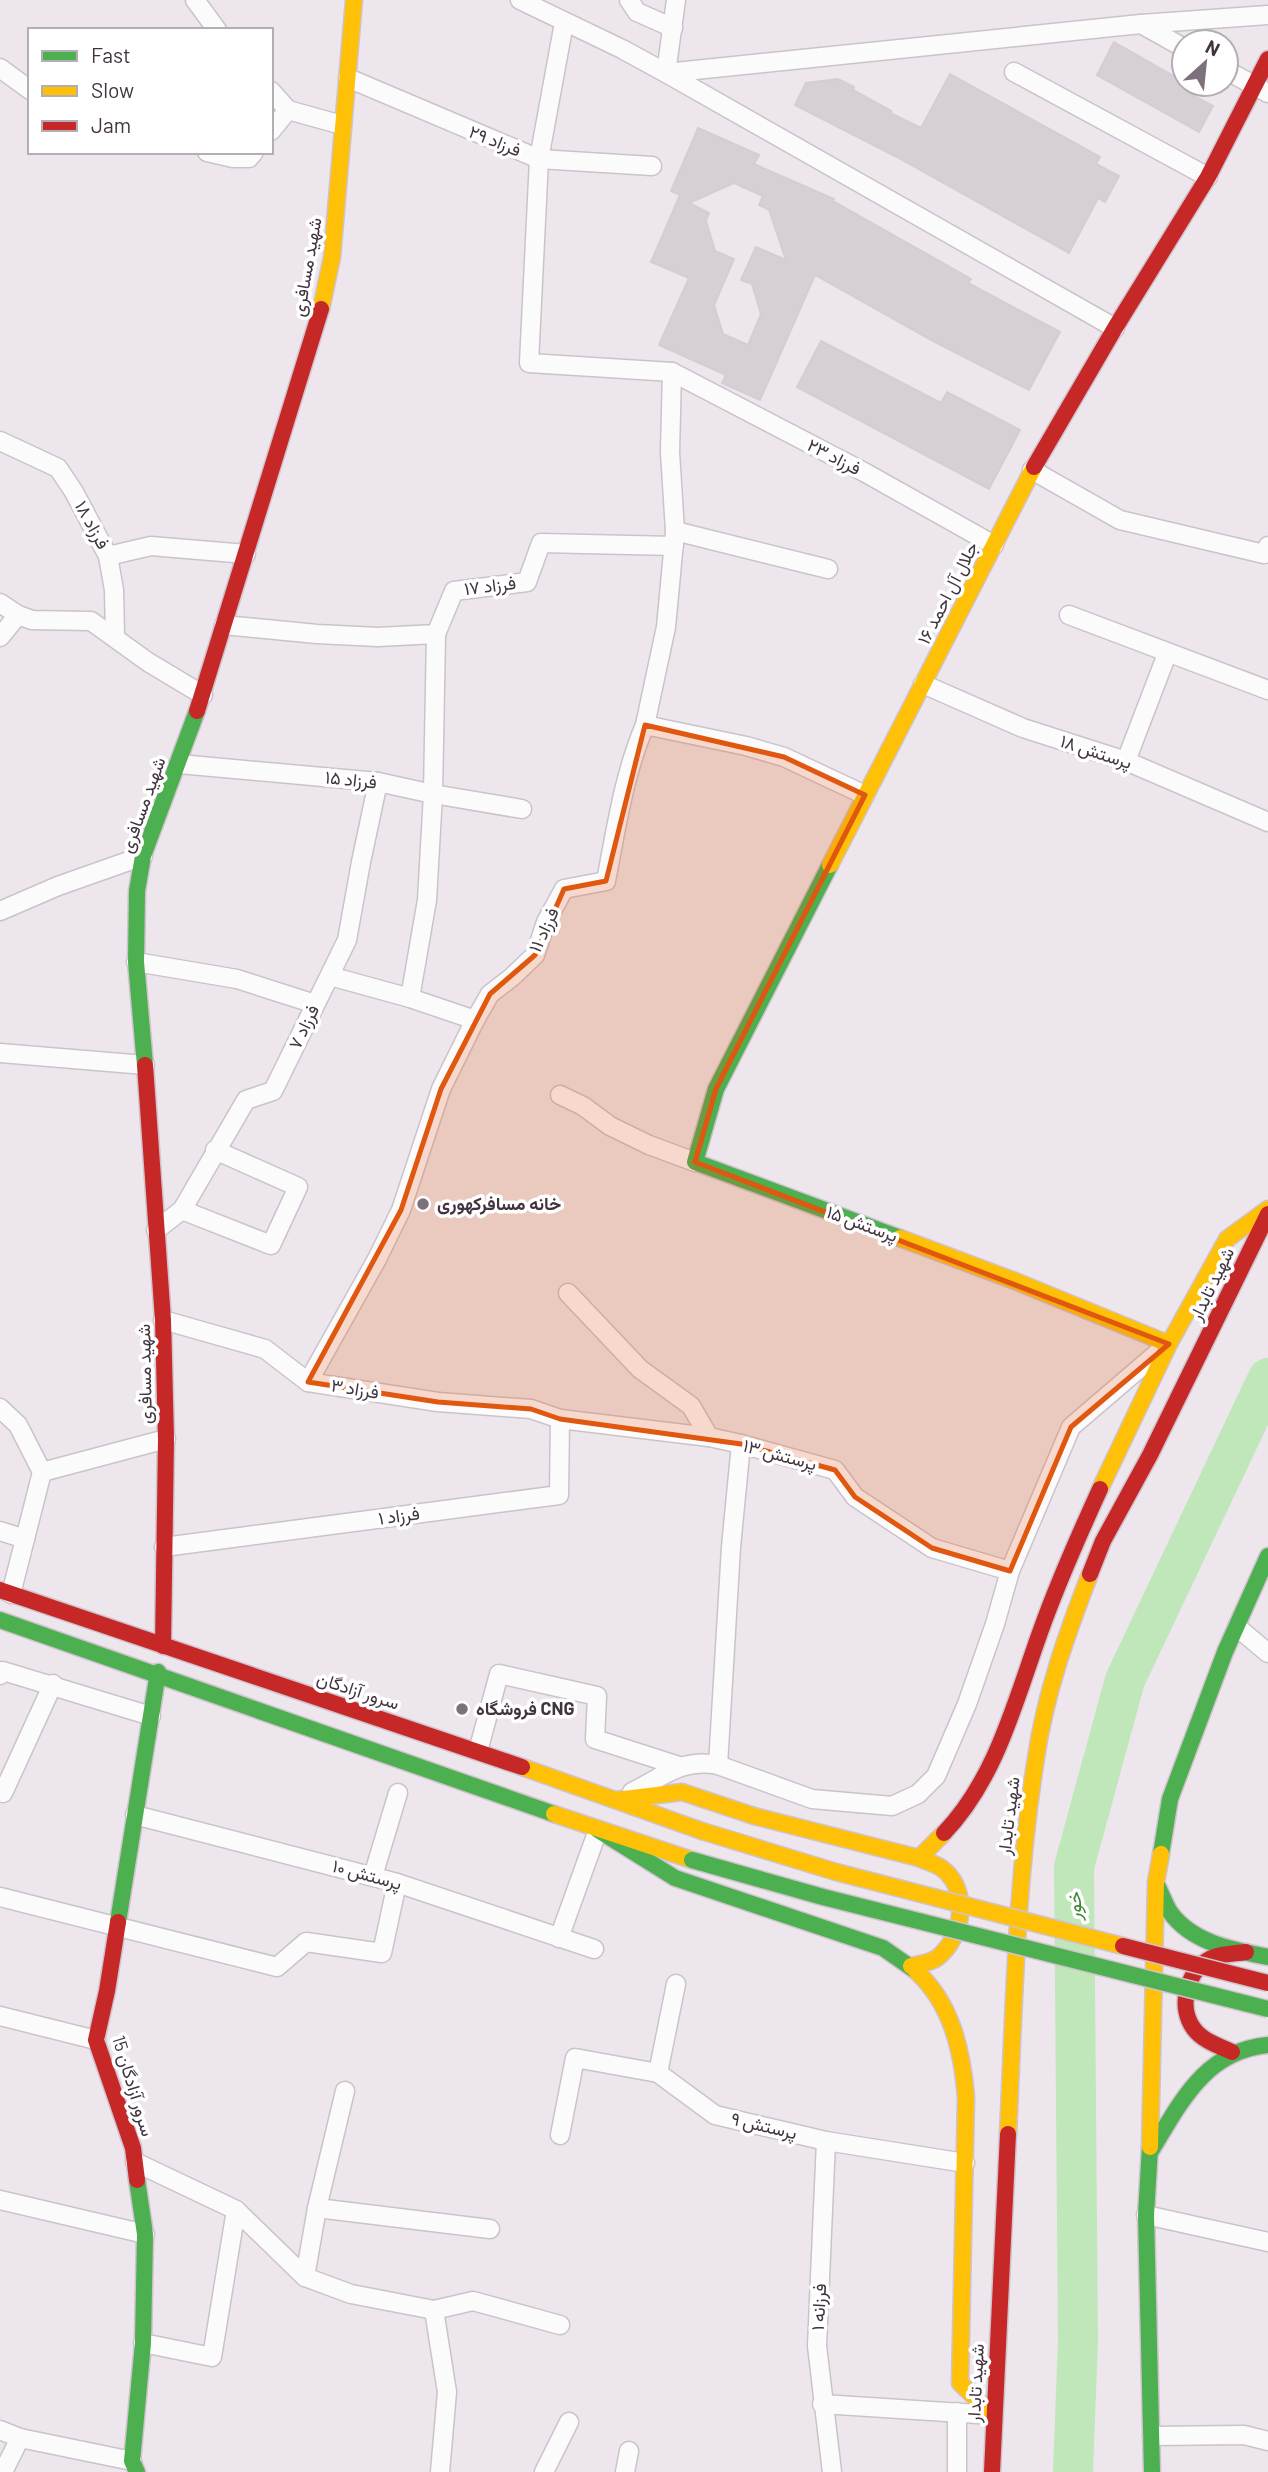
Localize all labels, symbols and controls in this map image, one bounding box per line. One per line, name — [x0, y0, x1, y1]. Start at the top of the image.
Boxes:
legend — [28, 28, 273, 154]
north arrow — [1170, 28, 1240, 98]
text: N — [1202, 34, 1224, 61]
text: Fast — [91, 42, 131, 67]
text: Slow — [91, 77, 134, 102]
text: Jam — [91, 112, 131, 137]
street label: فرزاد ۲۹ — [466, 120, 525, 161]
street label: شهید مسافری — [286, 216, 327, 318]
street label: فرزاد ۲۳ — [803, 433, 865, 480]
street label: فرزاد ۱۸ — [70, 496, 115, 553]
street label: جلال آل احمد ۱۶ — [912, 538, 983, 648]
street label: فرزاد ۱۷ — [463, 571, 517, 600]
street label: پرستش ۱۸ — [1057, 729, 1135, 775]
street label: شهید مسافری — [115, 754, 170, 856]
street label: فرزاد ۱۵ — [324, 765, 378, 794]
street label: فرزاد ۱۱ — [523, 904, 564, 956]
street label: فرزاد ۷ — [283, 1001, 324, 1053]
place label: خانه مسافرکهوری — [437, 1192, 561, 1215]
marker: خانه مسافرکهوری — [415, 1196, 431, 1212]
street label: پرستش ۱۵ — [823, 1200, 901, 1248]
street label: شهید تابدار — [1184, 1243, 1239, 1325]
street label: شهید مسافری — [132, 1324, 157, 1424]
street label: فرزاد ۳ — [330, 1373, 381, 1404]
street label: پرستش ۱۳ — [741, 1434, 819, 1476]
street label: فرزاد ۱ — [377, 1501, 421, 1530]
street label: سرور آزادگان — [314, 1666, 402, 1715]
place label: فروشگاه CNG — [476, 1697, 574, 1720]
marker: فروشگاه CNG — [454, 1701, 470, 1717]
street label: شهید تابدار — [992, 1775, 1025, 1857]
street label: پرستش ۱۰ — [330, 1854, 404, 1896]
water label: خور — [1062, 1891, 1086, 1921]
street label: سرور آزادگان 15 — [107, 2033, 160, 2139]
street label: پرستش ۹ — [729, 2107, 799, 2145]
street label: فرزانه ۱ — [806, 2283, 831, 2331]
street label: شهید تابدار — [962, 2343, 989, 2424]

